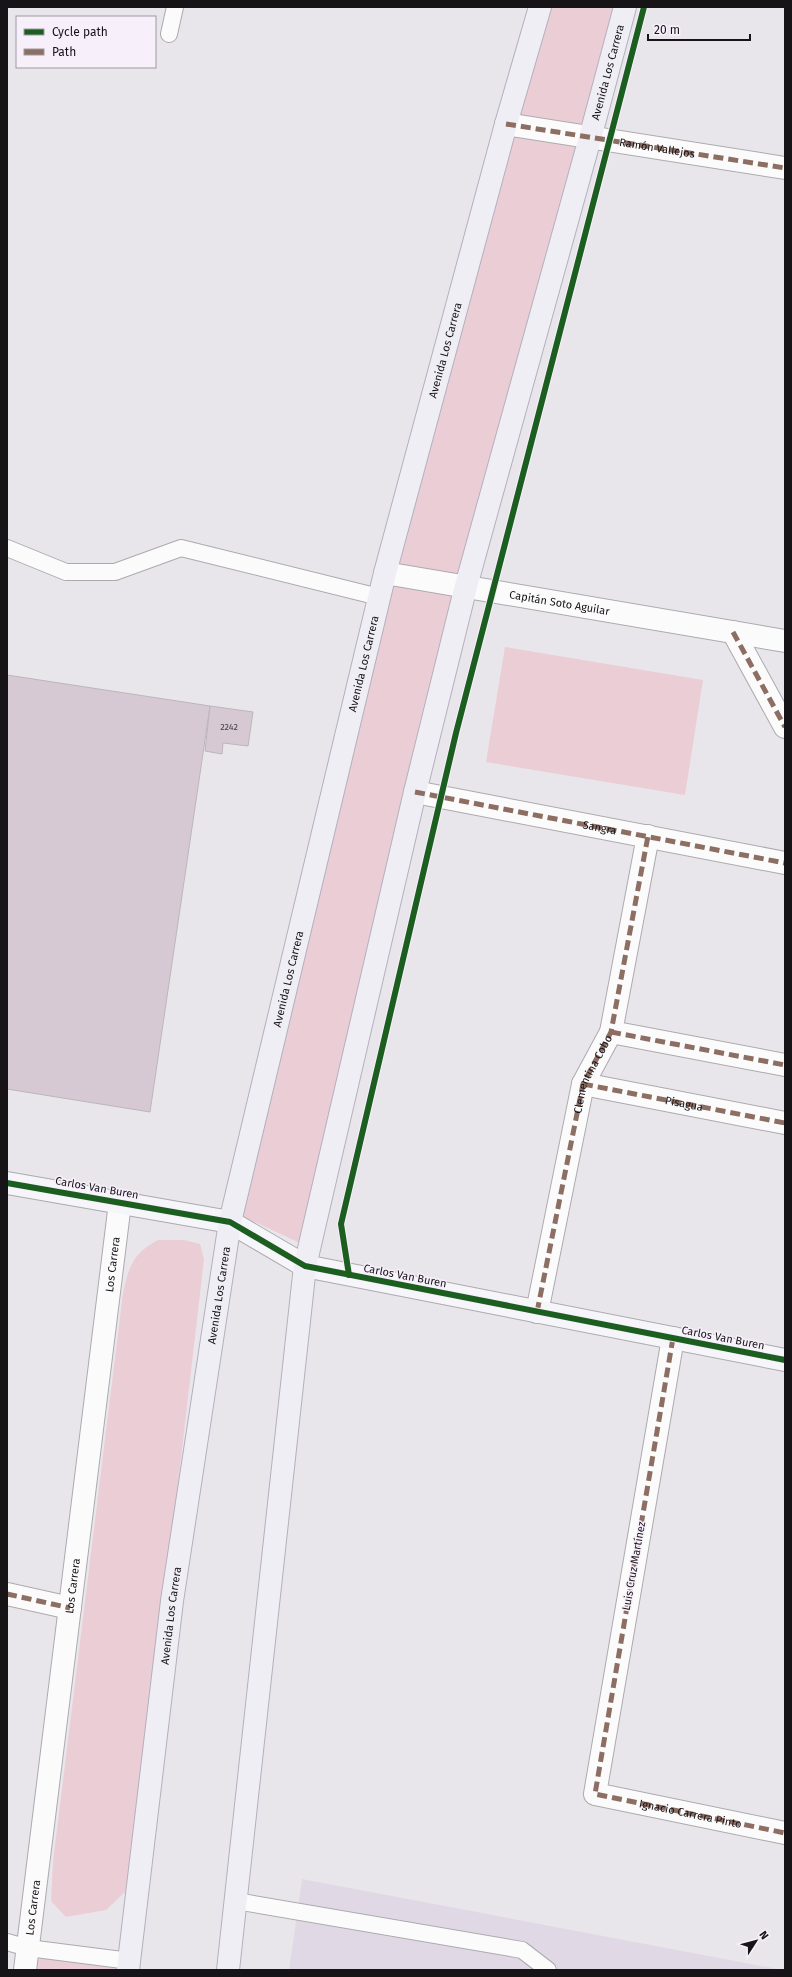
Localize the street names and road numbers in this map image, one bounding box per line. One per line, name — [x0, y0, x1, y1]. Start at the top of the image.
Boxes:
street label: Avenida Los Carrera — [589, 23, 627, 121]
street label: Ramón Vallejos — [618, 135, 696, 160]
street label: Avenida Los Carrera — [426, 301, 464, 399]
street label: Capitán Soto Aguilar — [508, 588, 611, 618]
street label: Avenida Los Carrera — [346, 614, 381, 713]
street label: Sangra — [582, 818, 618, 837]
street label: Avenida Los Carrera — [270, 929, 306, 1028]
street label: Clementina Cobo — [571, 1033, 615, 1115]
street label: Pisagua — [664, 1094, 704, 1114]
street label: Carlos Van Buren — [54, 1174, 140, 1202]
street label: Los Carrera — [103, 1236, 122, 1293]
street label: Avenida Los Carrera — [205, 1245, 233, 1345]
street label: Carlos Van Buren — [362, 1262, 448, 1290]
street label: Carlos Van Buren — [680, 1324, 766, 1352]
street label: Luis Cruz Martínez — [620, 1520, 648, 1612]
street label: Los Carrera — [63, 1557, 82, 1614]
street label: Avenida Los Carrera — [158, 1566, 184, 1665]
street label: Ignacio Carrera Pinto — [638, 1797, 743, 1830]
street label: Los Carrera — [23, 1879, 43, 1936]

